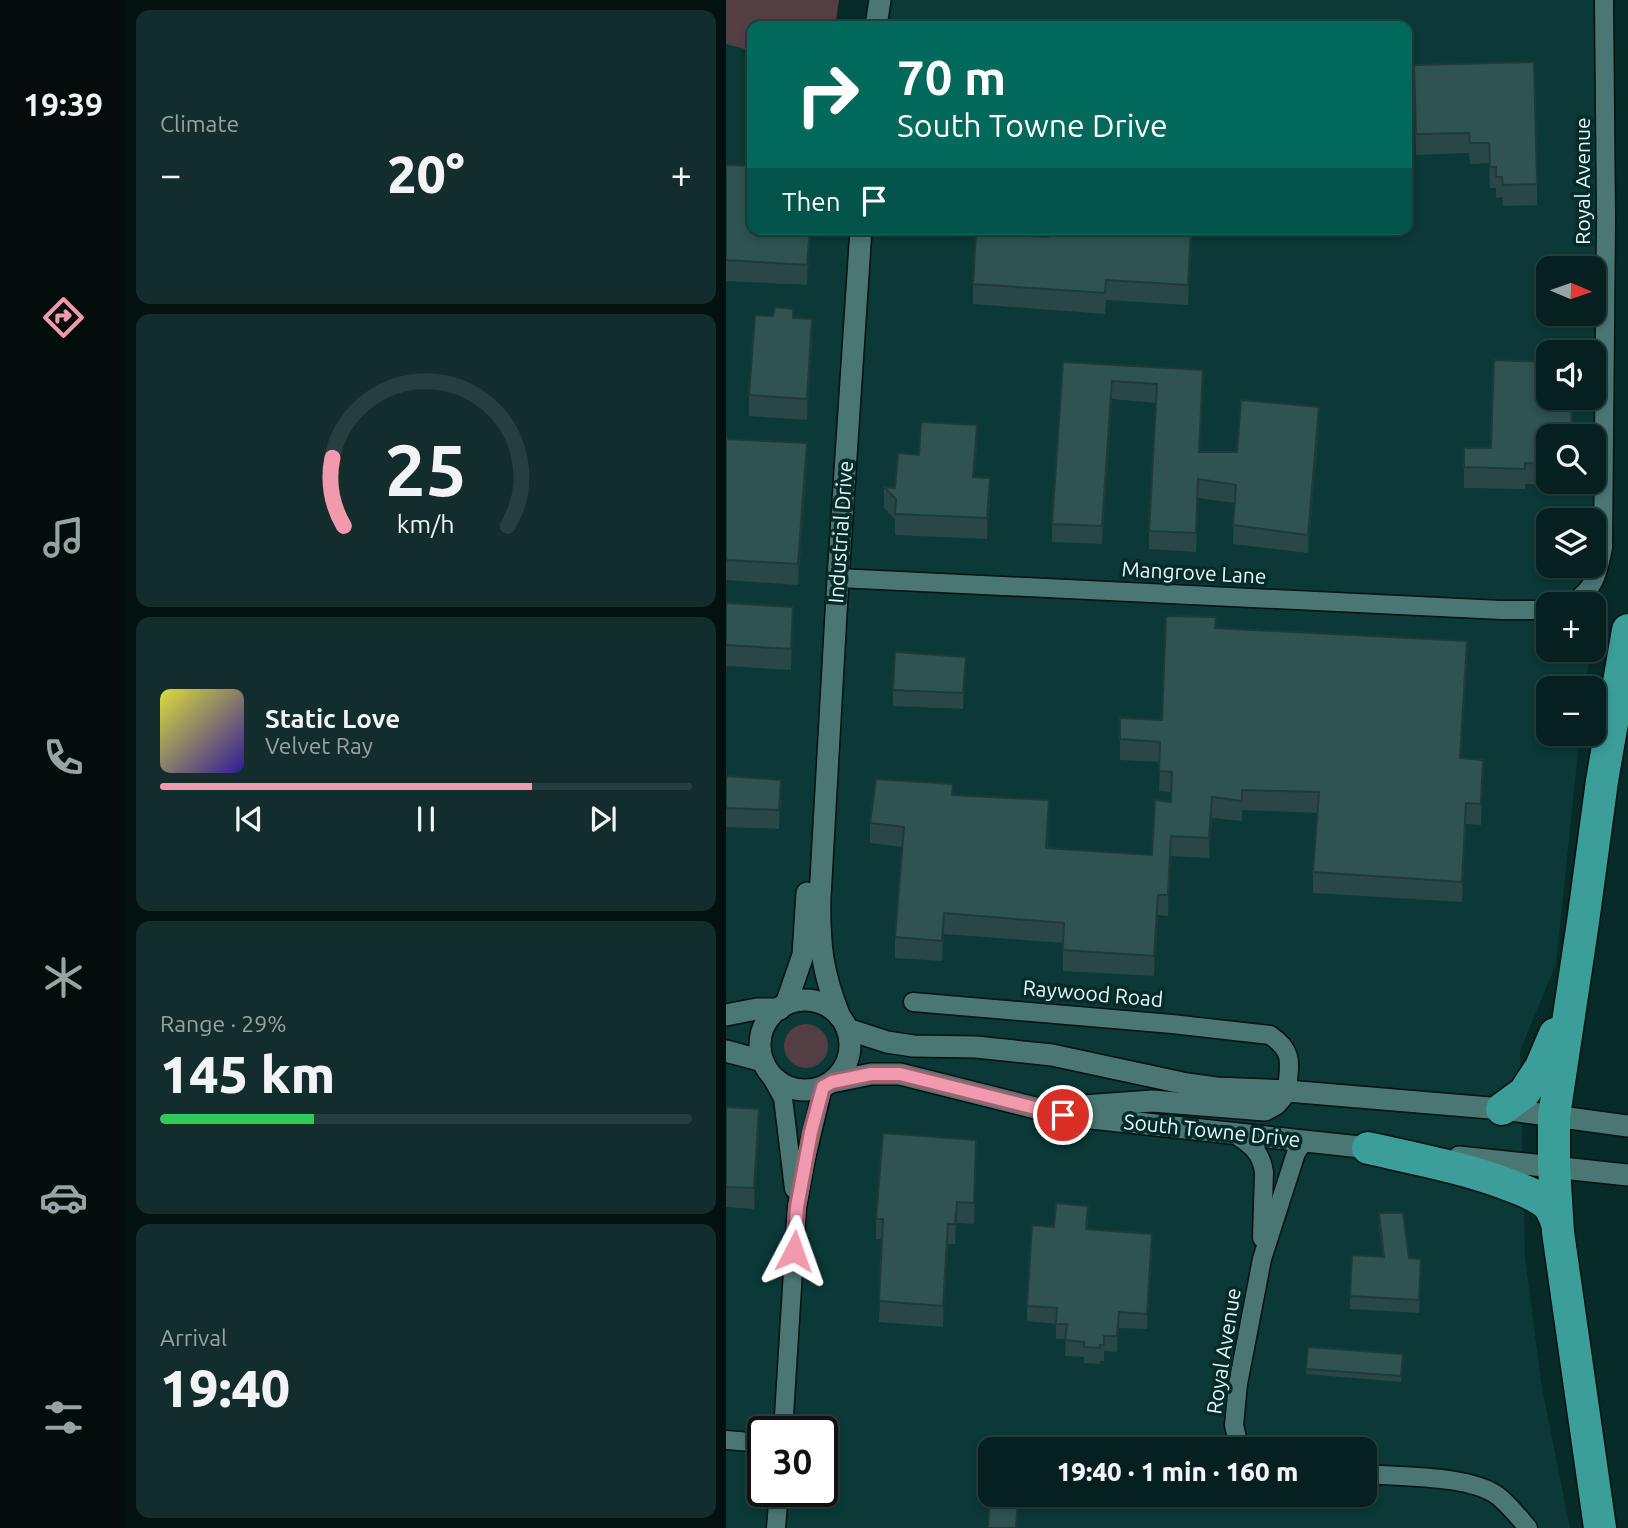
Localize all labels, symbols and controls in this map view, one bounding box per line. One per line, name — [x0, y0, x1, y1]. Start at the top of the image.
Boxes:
icon: right — [782, 49, 873, 140]
text: 70 m — [897, 49, 1006, 104]
text: 19:39 — [23, 86, 103, 122]
text: South Towne Drive — [897, 107, 1168, 143]
text: Climate — [160, 111, 239, 136]
street label: Royal Avenue — [1570, 117, 1594, 245]
text: 20° — [387, 145, 465, 203]
text: − — [160, 153, 181, 195]
text: + — [671, 153, 692, 195]
icon: arrive — [855, 182, 893, 220]
text: Then — [782, 187, 841, 216]
north arrow — [1536, 256, 1606, 326]
map controls — [1536, 256, 1606, 746]
icon: directions — [39, 293, 88, 342]
button: sound — [1536, 340, 1606, 410]
button: search — [1536, 424, 1606, 494]
text: 25 — [385, 429, 467, 511]
street label: Industrial Drive — [823, 460, 857, 604]
button: layers — [1536, 508, 1606, 578]
text: km/h — [397, 510, 455, 538]
icon: music — [39, 513, 88, 562]
street label: Mangrove Lane — [1121, 556, 1267, 588]
button: + — [1536, 592, 1606, 662]
button: − — [1536, 676, 1606, 746]
text: Static Love — [265, 704, 400, 733]
icon: phone — [39, 733, 88, 782]
text: Velvet Ray — [265, 733, 373, 758]
icon: previous — [230, 800, 268, 838]
icon: pause — [407, 800, 445, 838]
icon: next — [584, 800, 622, 838]
icon: climate — [39, 953, 88, 1002]
street label: Raywood Road — [1022, 975, 1164, 1011]
text: Range · 29% — [160, 1011, 287, 1036]
text: 145 km — [160, 1045, 335, 1103]
pin — [1033, 1085, 1093, 1145]
icon: arrive — [1044, 1096, 1082, 1134]
street label: South Towne Drive — [1123, 1109, 1302, 1151]
icon: car — [39, 1173, 88, 1222]
position arrow — [757, 1214, 831, 1288]
street label: Royal Avenue — [1201, 1286, 1245, 1416]
text: Arrival — [160, 1325, 227, 1350]
text: 19:40 — [160, 1359, 290, 1417]
icon: filters — [39, 1393, 88, 1442]
speed limit sign: 30 — [747, 1416, 838, 1507]
text: 19:40 · 1 min · 160 m — [1057, 1457, 1298, 1486]

